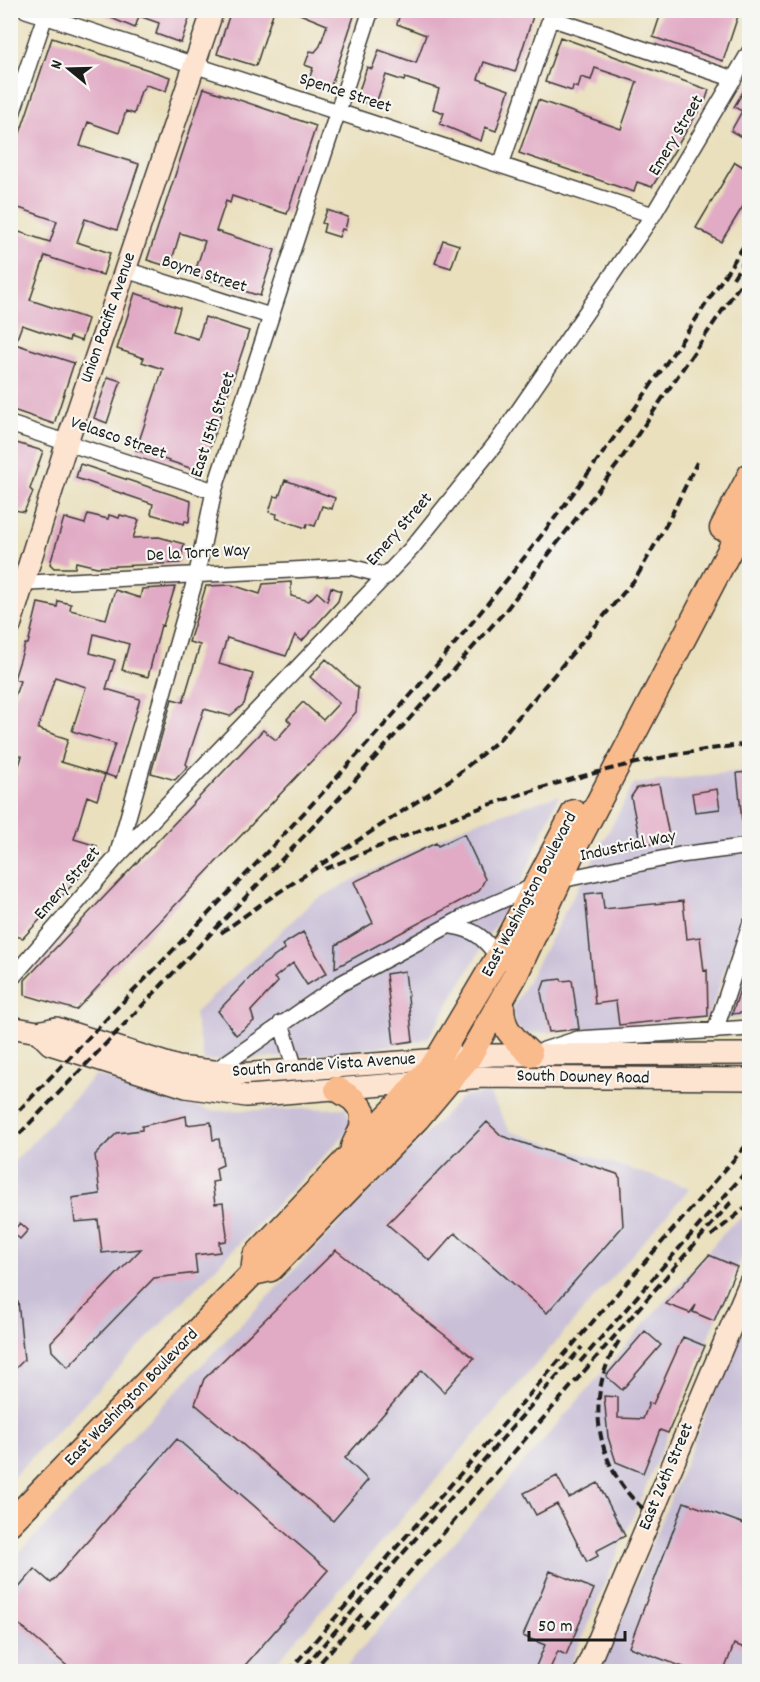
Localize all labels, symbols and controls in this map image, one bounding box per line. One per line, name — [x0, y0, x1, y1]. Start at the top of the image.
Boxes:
north arrow — [39, 39, 99, 99]
text: N — [45, 57, 69, 72]
street label: Spence Street — [296, 67, 395, 121]
street label: Emery Street — [643, 91, 711, 181]
street label: Union Pacific Avenue — [75, 249, 143, 387]
street label: Boyne Street — [158, 250, 250, 301]
street label: East 15th Street — [185, 369, 243, 481]
street label: Velasco Street — [67, 411, 170, 467]
street label: Emery Street — [361, 487, 439, 572]
street label: De la Torre Way — [146, 539, 251, 569]
street label: East Washington Boulevard — [476, 808, 584, 982]
street label: Industrial Way — [578, 825, 679, 869]
street label: Emery Street — [29, 841, 107, 926]
street label: South Grande Vista Avenue — [231, 1047, 417, 1085]
street label: South Downey Road — [516, 1064, 650, 1092]
street label: East Washington Boulevard — [59, 1323, 205, 1473]
street label: East 26th Street — [633, 1419, 701, 1535]
scale bar — [529, 1604, 625, 1642]
text: 50 m — [538, 1615, 573, 1640]

